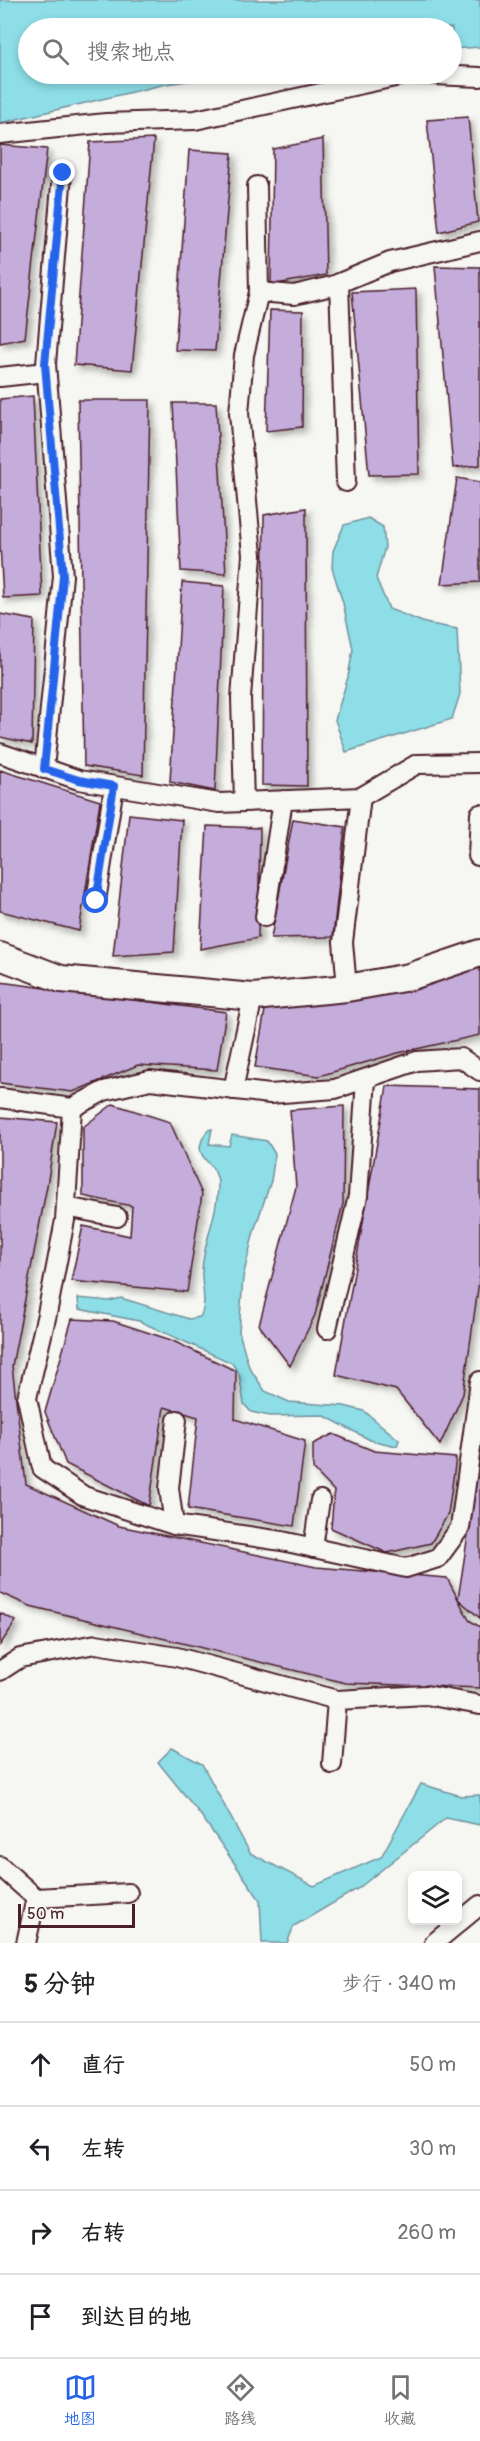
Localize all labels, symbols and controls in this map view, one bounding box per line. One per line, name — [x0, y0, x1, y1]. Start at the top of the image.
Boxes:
search box — [18, 18, 462, 84]
icon: search — [39, 35, 72, 68]
text: 搜索地点 — [87, 38, 175, 66]
route end — [49, 159, 75, 185]
route start — [82, 887, 108, 913]
map controls — [408, 1871, 462, 1925]
button: layers — [408, 1871, 462, 1925]
scale bar — [18, 1901, 135, 1928]
text: 50 m — [27, 1904, 64, 1924]
text: 5 分钟 — [24, 1968, 96, 2000]
text: 步行 · 340 m — [342, 1971, 456, 1996]
icon: ahead — [24, 2048, 57, 2081]
text: 直行 — [81, 2051, 125, 2079]
text: 50 m — [409, 2052, 456, 2077]
icon: left — [24, 2132, 57, 2165]
text: 左转 — [81, 2135, 125, 2163]
text: 30 m — [409, 2136, 456, 2161]
icon: right — [24, 2216, 57, 2249]
text: 右转 — [81, 2219, 125, 2247]
text: 260 m — [397, 2220, 456, 2245]
icon: arrive — [24, 2300, 57, 2333]
text: 到达目的地 — [81, 2303, 191, 2331]
tab: 地图 — [64, 2371, 97, 2429]
tab: 路线 — [224, 2371, 257, 2429]
tab: 收藏 — [384, 2371, 417, 2429]

